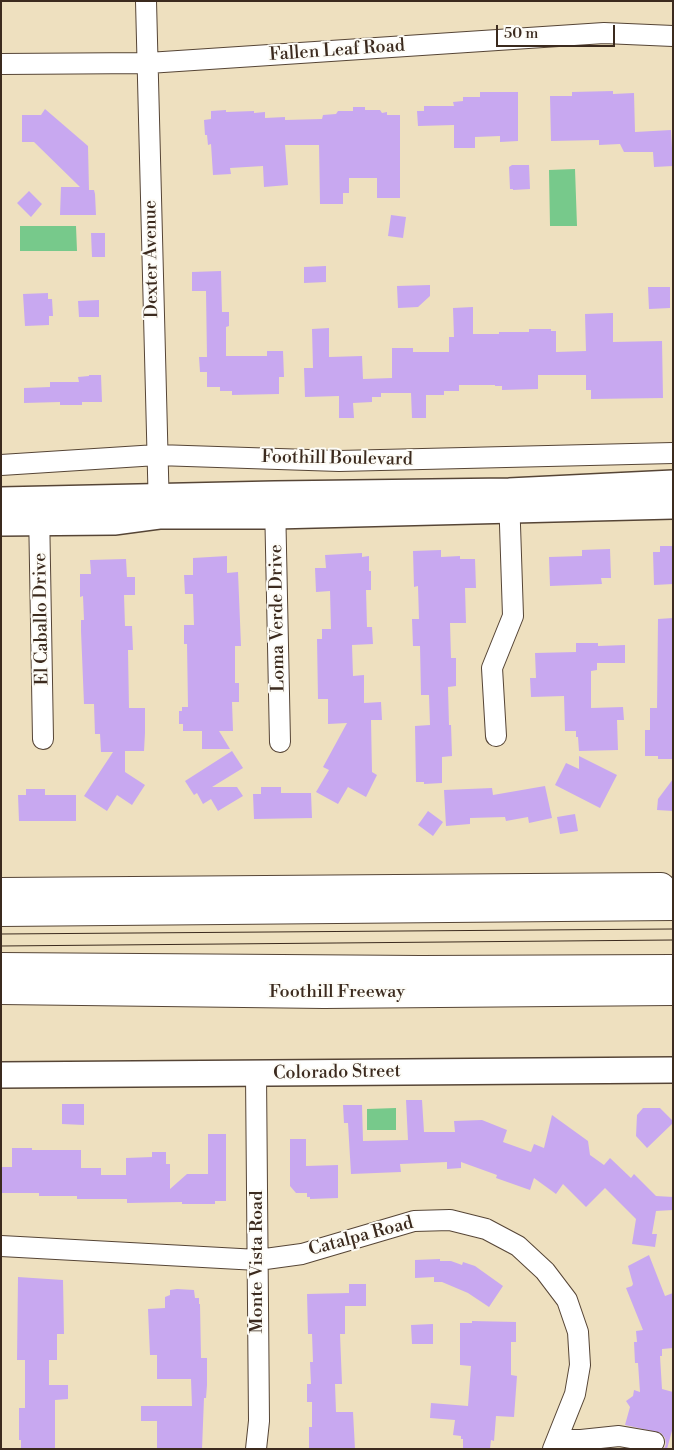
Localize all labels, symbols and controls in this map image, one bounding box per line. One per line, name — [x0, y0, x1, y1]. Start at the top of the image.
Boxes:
scale bar — [499, 15, 618, 47]
text: 50 m — [504, 24, 538, 43]
street label: Fallen Leaf Road — [268, 35, 406, 67]
street label: Dexter Avenue — [140, 200, 164, 318]
street label: Foothill Boulevard — [261, 447, 413, 471]
street label: Loma Verde Drive — [266, 544, 290, 692]
street label: El Caballo Drive — [30, 553, 54, 685]
street label: Foothill Freeway — [269, 982, 405, 1004]
street label: Colorado Street — [273, 1061, 401, 1085]
street label: Monte Vista Road — [247, 1191, 269, 1333]
street label: Catalpa Road — [306, 1213, 416, 1261]

